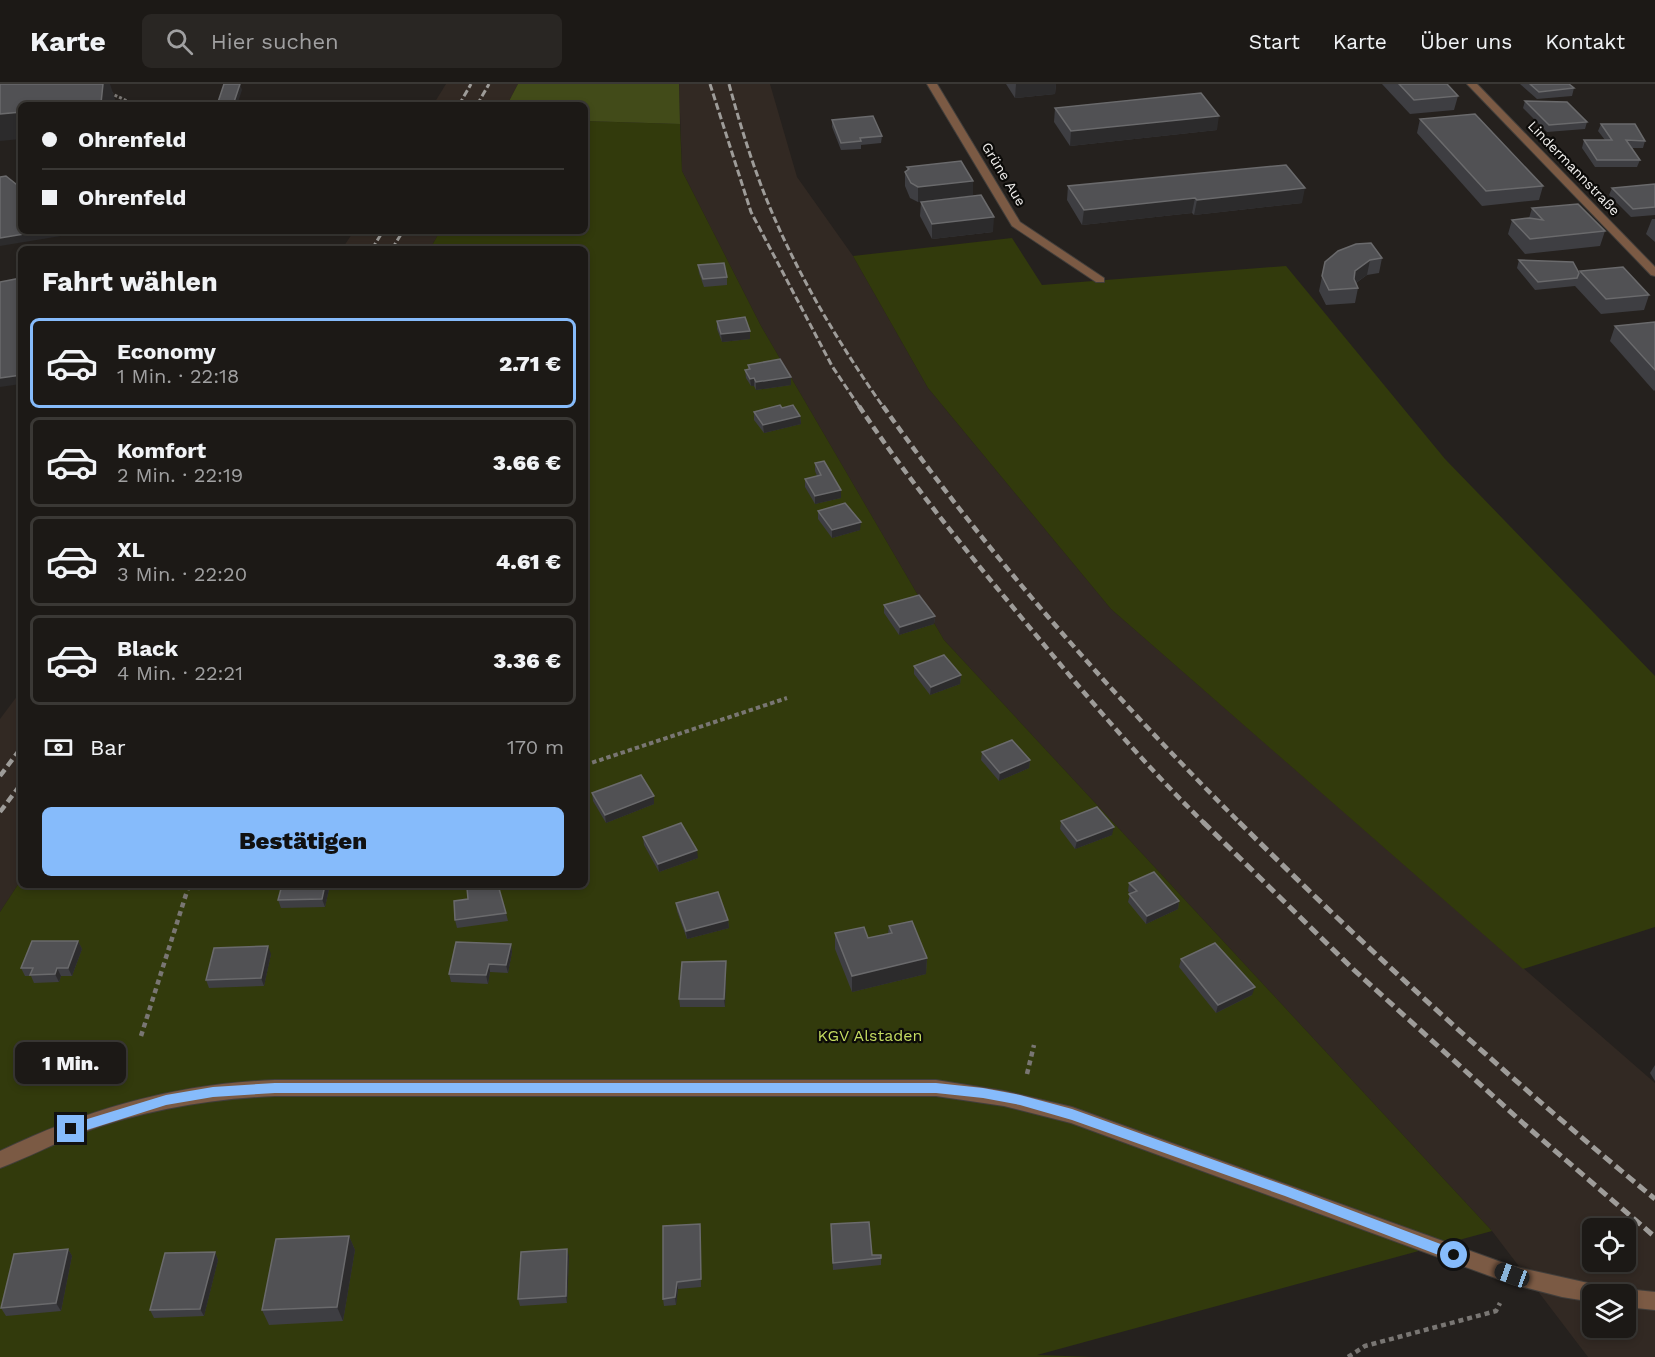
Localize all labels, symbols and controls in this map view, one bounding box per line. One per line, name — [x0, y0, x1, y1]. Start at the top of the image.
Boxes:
search box — [142, 14, 562, 68]
text: Karte — [30, 25, 106, 58]
icon: search — [163, 25, 196, 58]
text: Hier suchen — [211, 29, 339, 54]
text: Start — [1249, 29, 1300, 54]
text: Karte — [1333, 29, 1387, 54]
text: Über uns — [1420, 29, 1512, 54]
text: Kontakt — [1545, 29, 1625, 54]
street label: Lindermannstraße — [1525, 117, 1623, 219]
text: Ohrenfeld — [78, 127, 186, 152]
street label: Grüne Aue — [979, 139, 1029, 209]
text: Ohrenfeld — [78, 185, 186, 210]
text: Fahrt wählen — [42, 266, 218, 298]
icon: car — [45, 336, 99, 390]
text: Economy — [117, 339, 216, 364]
text: 2.71 € — [499, 351, 561, 376]
text: 1 Min. · 22:18 — [117, 364, 239, 388]
icon: car — [45, 435, 99, 489]
text: Komfort — [117, 438, 206, 463]
text: 3.66 € — [493, 450, 561, 475]
text: 2 Min. · 22:19 — [117, 463, 243, 487]
icon: car — [45, 534, 99, 588]
text: XL — [117, 537, 145, 562]
text: 4.61 € — [496, 549, 561, 574]
text: 3 Min. · 22:20 — [117, 562, 247, 586]
icon: car — [45, 633, 99, 687]
text: Black — [117, 636, 178, 661]
text: 3.36 € — [493, 648, 561, 673]
text: 4 Min. · 22:21 — [117, 661, 243, 685]
icon: cash — [42, 731, 75, 764]
text: Bar — [90, 735, 126, 760]
text: 170 m — [507, 735, 564, 759]
button: Bestätigen — [42, 807, 564, 876]
park label: KGV Alstaden — [818, 1026, 922, 1045]
callout: 1 Min. — [16, 1042, 127, 1084]
text: 1 Min. — [42, 1051, 99, 1075]
route end — [57, 1115, 84, 1142]
map controls — [1582, 1218, 1636, 1338]
button: locate — [1582, 1218, 1636, 1272]
route start — [1440, 1241, 1467, 1268]
car — [1492, 1260, 1532, 1290]
button: layers — [1582, 1284, 1636, 1338]

